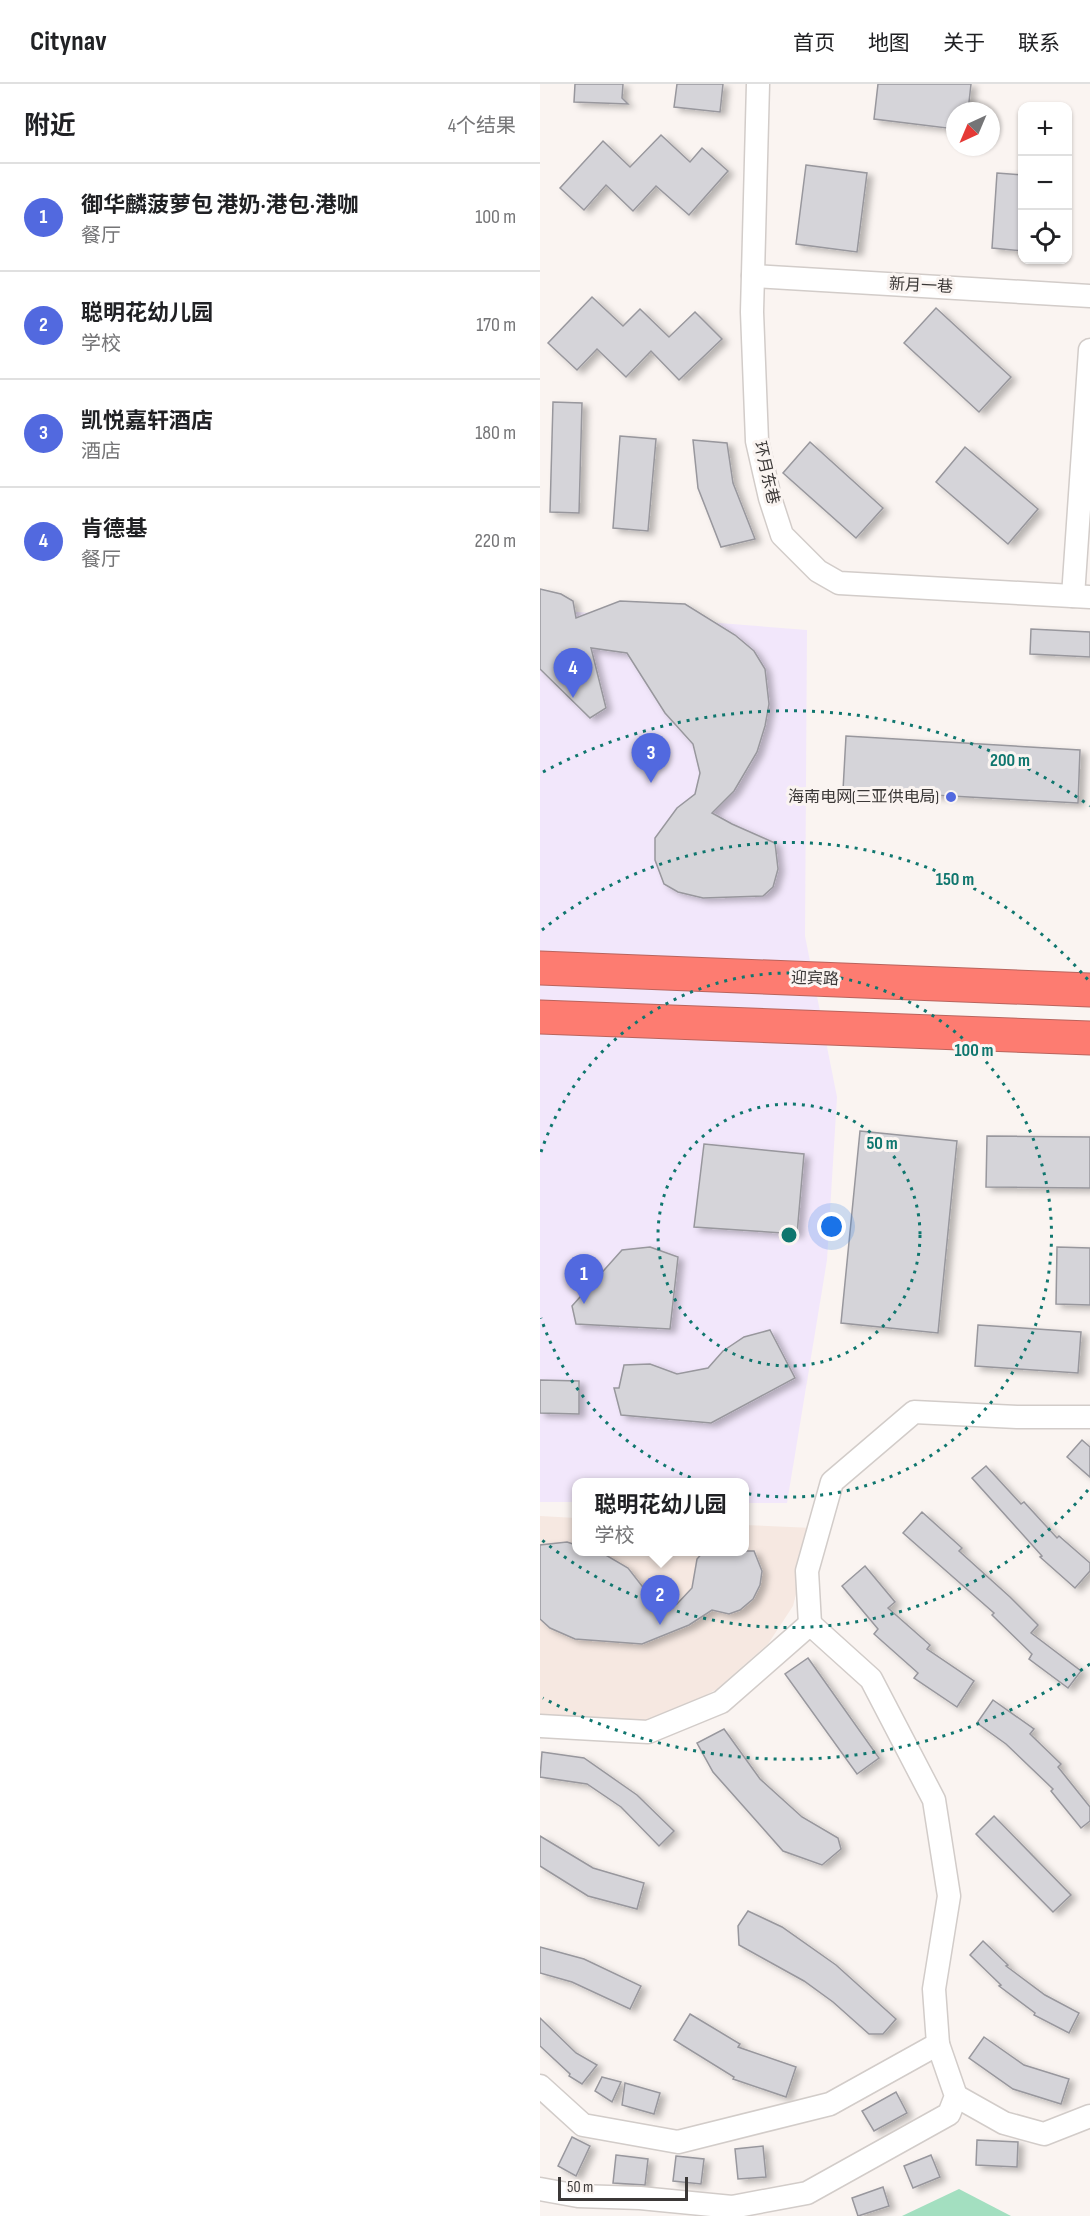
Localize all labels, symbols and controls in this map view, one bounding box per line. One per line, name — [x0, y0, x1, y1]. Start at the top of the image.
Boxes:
text: Citynav — [30, 25, 107, 58]
text: 首页 — [793, 31, 835, 56]
text: 地图 — [868, 31, 910, 56]
text: 关于 — [943, 31, 985, 56]
text: 联系 — [1018, 31, 1060, 56]
north arrow — [946, 102, 1000, 156]
map controls — [1018, 102, 1072, 264]
button: + — [1018, 102, 1072, 156]
text: 附近 — [24, 111, 76, 142]
text: 4个结果 — [448, 114, 516, 138]
button: − — [1018, 156, 1072, 210]
text: 御华麟菠萝包 港奶·港包·港咖 — [81, 192, 359, 219]
text: 1 — [40, 205, 47, 229]
text: 100 m — [475, 205, 516, 229]
button: locate — [1018, 210, 1072, 264]
text: 餐厅 — [81, 224, 121, 248]
street label: 新月一巷 — [889, 275, 953, 297]
text: 聪明花幼儿园 — [81, 300, 213, 327]
text: 2 — [39, 313, 48, 337]
text: 170 m — [476, 313, 516, 337]
text: 学校 — [81, 332, 121, 356]
text: 凯悦嘉轩酒店 — [81, 408, 213, 435]
text: 3 — [39, 421, 48, 445]
text: 180 m — [475, 421, 516, 445]
text: 酒店 — [81, 440, 121, 464]
street label: 环月东巷 — [750, 440, 782, 506]
text: 肯德基 — [81, 516, 147, 543]
text: 4 — [39, 529, 48, 553]
text: 220 m — [475, 529, 516, 553]
text: 餐厅 — [81, 548, 121, 572]
pin: 4 — [554, 648, 592, 698]
pin: 3 — [632, 734, 670, 783]
text: 200 m — [990, 750, 1030, 771]
place label: 海南电网(三亚供电局) — [788, 788, 939, 807]
marker: 海南电网(三亚供电局) — [944, 790, 958, 804]
text: 150 m — [936, 869, 974, 890]
street label: 迎宾路 — [791, 969, 839, 989]
text: 100 m — [955, 1040, 994, 1061]
text: 50 m — [866, 1133, 898, 1154]
your location — [817, 1212, 846, 1241]
centre of rings — [779, 1225, 799, 1245]
pin: 1 — [564, 1254, 603, 1304]
popup — [572, 1478, 749, 1556]
text: 聪明花幼儿园 — [594, 1492, 727, 1519]
text: 学校 — [594, 1524, 634, 1548]
pin: 2 — [640, 1576, 680, 1625]
scale bar — [558, 2174, 688, 2202]
text: 50 m — [567, 2178, 593, 2197]

